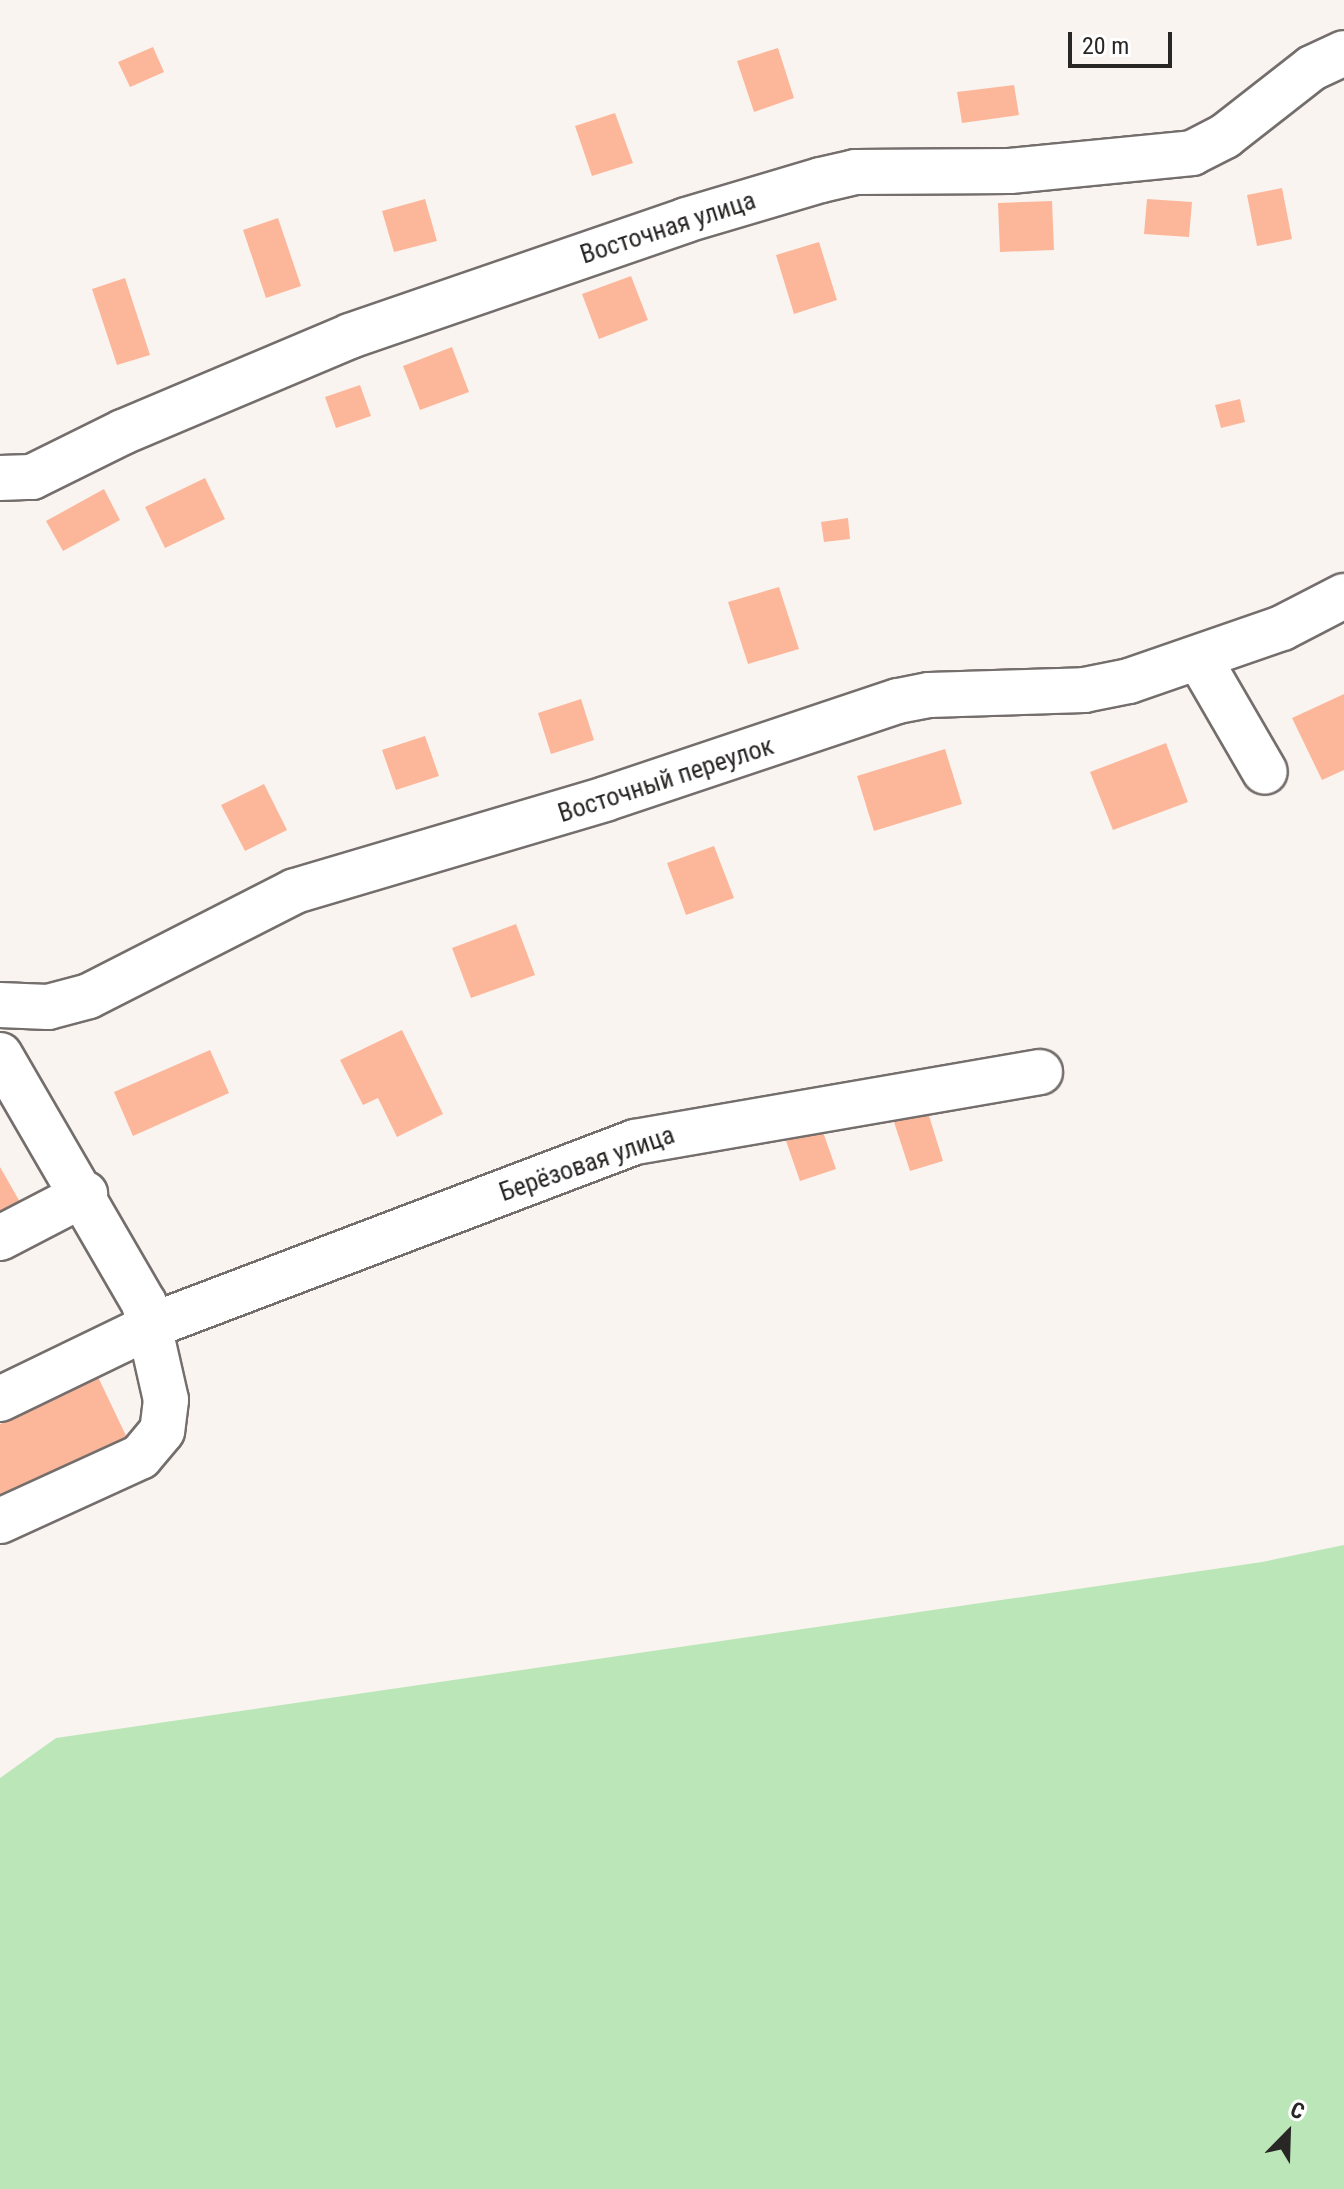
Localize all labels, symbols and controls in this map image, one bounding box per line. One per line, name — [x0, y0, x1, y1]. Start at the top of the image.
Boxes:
scale bar — [1072, 16, 1176, 66]
text: 20 m — [1082, 32, 1129, 60]
street label: Восточная улица — [576, 185, 760, 271]
street label: Восточный переулок — [554, 730, 778, 830]
street label: Берёзовая улица — [495, 1119, 679, 1209]
north arrow — [1248, 2093, 1328, 2173]
text: С — [1287, 2096, 1308, 2124]

